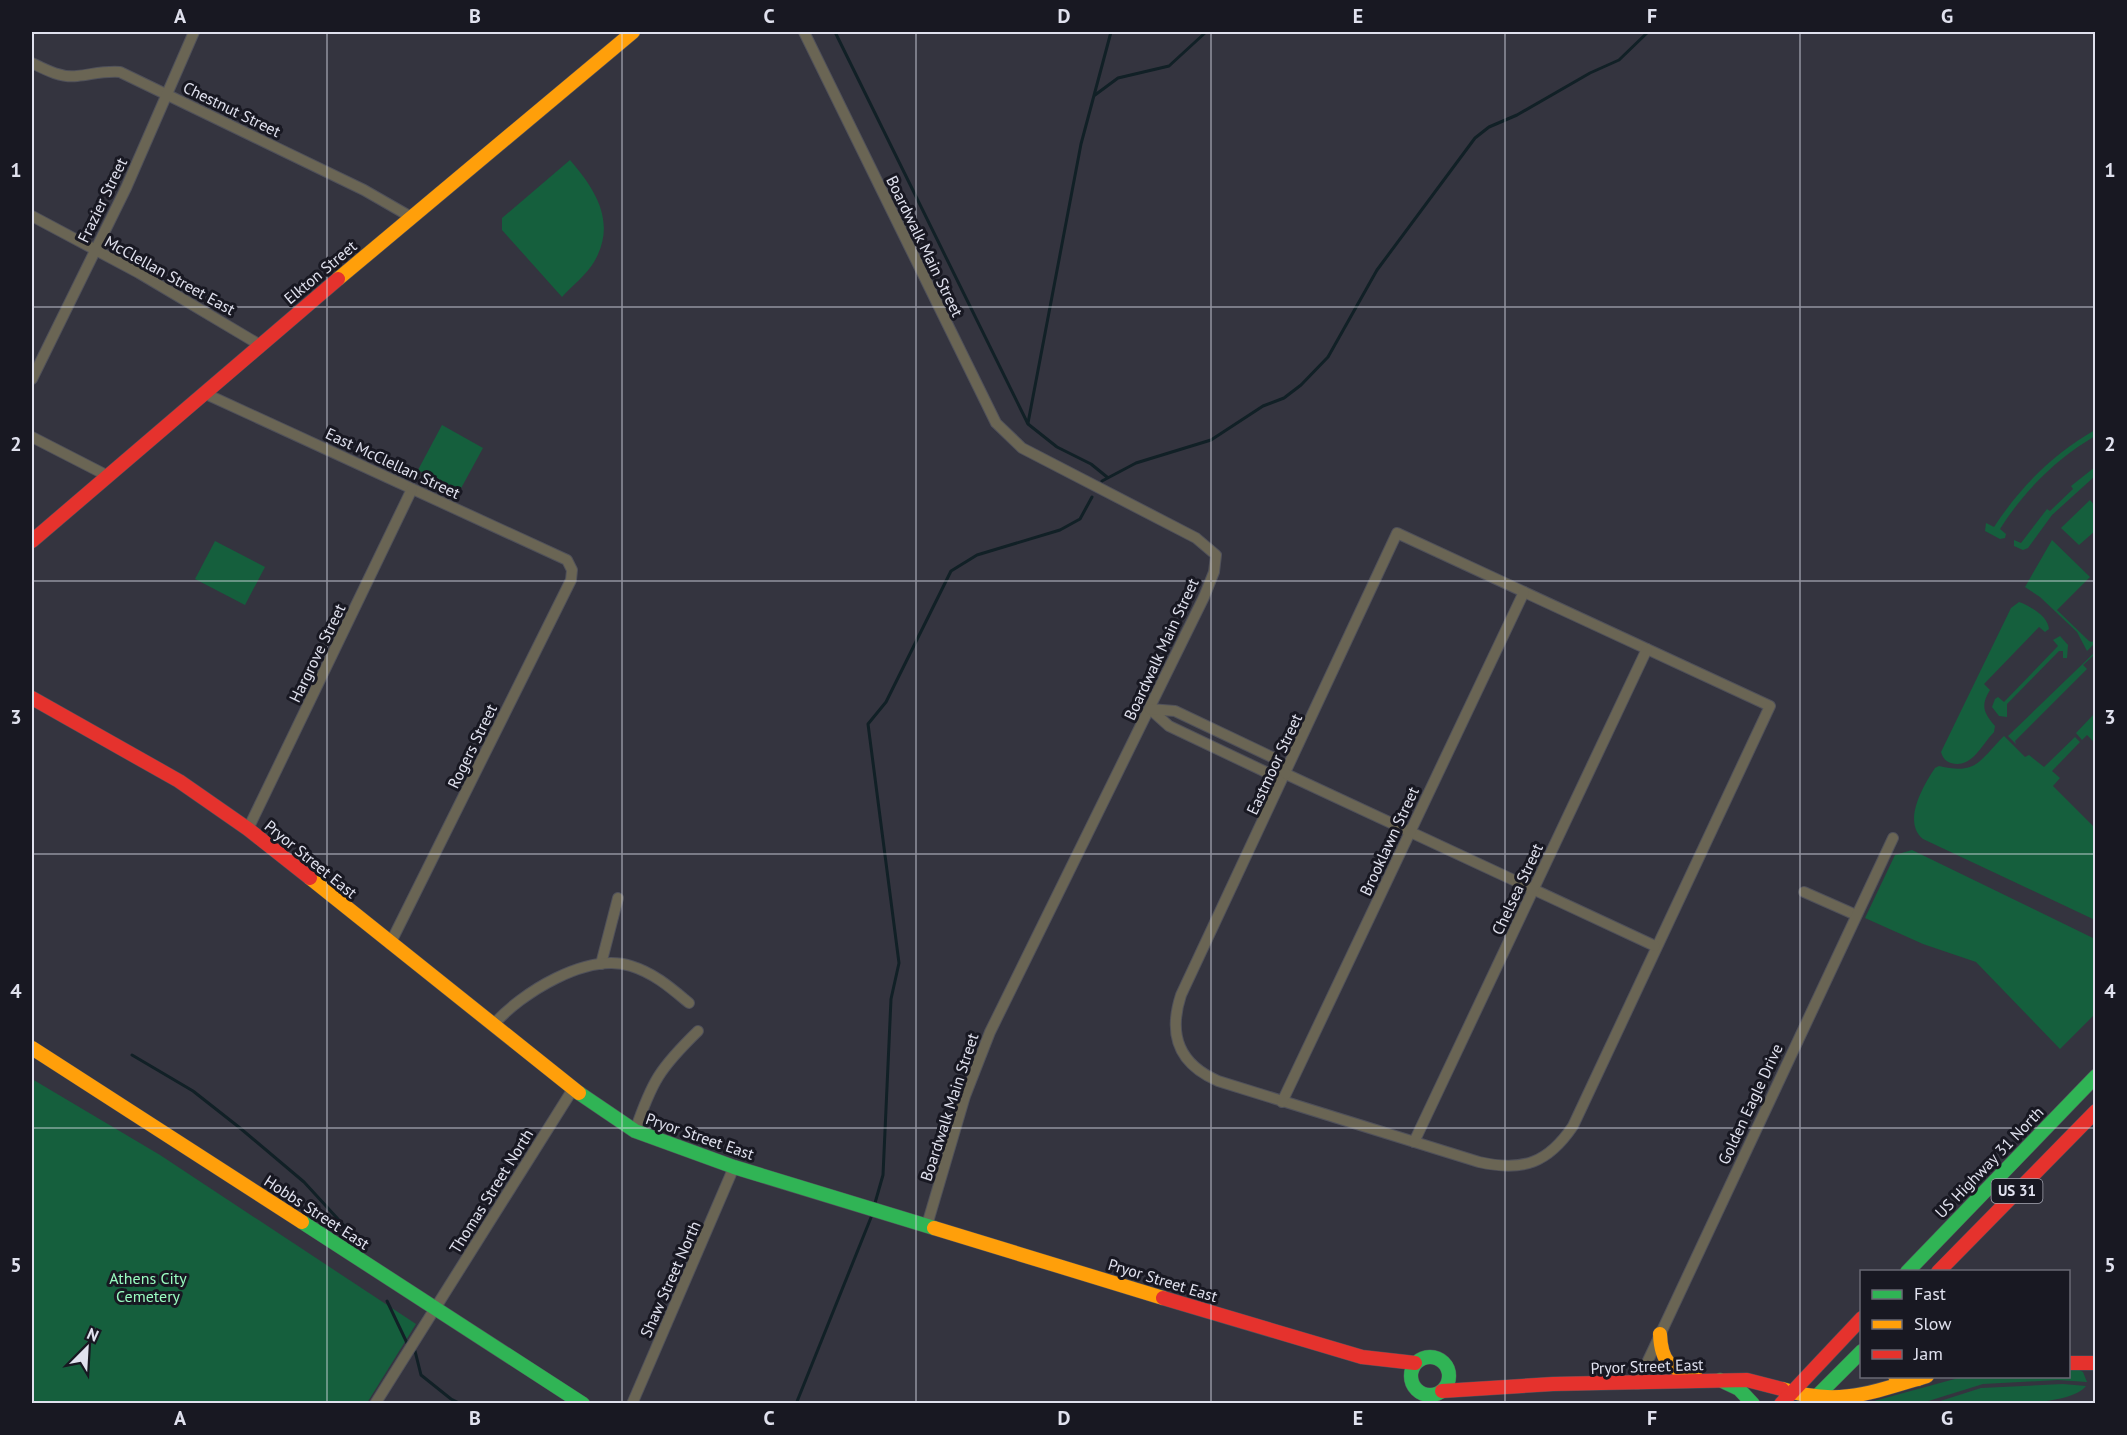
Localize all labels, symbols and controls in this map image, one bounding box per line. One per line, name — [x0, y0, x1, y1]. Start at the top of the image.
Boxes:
text: A — [174, 3, 187, 29]
text: B — [469, 3, 481, 29]
text: C — [763, 3, 775, 29]
text: D — [1058, 3, 1071, 29]
text: E — [1353, 3, 1363, 29]
text: F — [1647, 3, 1657, 29]
text: G — [1941, 3, 1953, 29]
street label: Chestnut Street — [180, 77, 285, 141]
street label: Frazier Street — [73, 154, 131, 246]
text: 1 — [10, 157, 22, 183]
text: 1 — [2104, 157, 2116, 183]
street label: Boardwalk Main Street — [882, 172, 968, 320]
street label: McClellan Street East — [101, 231, 239, 319]
street label: Elkton Street — [280, 235, 361, 308]
street label: East McClellan Street — [323, 423, 464, 503]
text: 2 — [10, 431, 22, 457]
text: 2 — [2104, 431, 2116, 457]
street label: Boardwalk Main Street — [1119, 574, 1203, 723]
street label: Hargrove Street — [284, 600, 350, 706]
street label: Rogers Street — [443, 700, 501, 791]
text: 3 — [10, 704, 22, 730]
text: 3 — [2104, 704, 2116, 730]
street label: Eastmoor Street — [1242, 710, 1306, 818]
street label: Brooklawn Street — [1355, 783, 1423, 899]
street label: Pryor Street East — [261, 816, 362, 903]
street label: Chelsea Street — [1487, 840, 1547, 938]
text: 4 — [10, 978, 22, 1004]
text: 4 — [2104, 978, 2116, 1004]
street label: Boardwalk Main Street — [916, 1030, 983, 1184]
street label: Golden Eagle Drive — [1713, 1040, 1787, 1168]
street label: US Highway 31 North — [1931, 1102, 2047, 1222]
street label: Pryor Street East — [643, 1108, 757, 1164]
street label: Thomas Street North — [445, 1125, 537, 1257]
street label: Hobbs Street East — [261, 1171, 374, 1254]
road number: US 31 — [1992, 1179, 2042, 1203]
street label: Shaw Street North — [635, 1218, 705, 1340]
text: 5 — [10, 1252, 22, 1278]
text: 5 — [2104, 1252, 2116, 1278]
street label: Pryor Street East — [1106, 1254, 1221, 1306]
park label: Athens City Cemetery — [109, 1268, 187, 1306]
legend — [1860, 1270, 2070, 1378]
text: Fast — [1914, 1282, 1946, 1305]
text: Slow — [1914, 1312, 1952, 1335]
north arrow — [57, 1318, 117, 1378]
text: N — [84, 1323, 102, 1346]
text: Jam — [1913, 1342, 1943, 1365]
street label: Pryor Street East — [1590, 1354, 1704, 1378]
text: A — [174, 1405, 187, 1431]
text: B — [469, 1405, 481, 1431]
text: C — [763, 1405, 775, 1431]
text: D — [1058, 1405, 1071, 1431]
text: E — [1353, 1405, 1363, 1431]
text: F — [1647, 1405, 1657, 1431]
text: G — [1941, 1405, 1953, 1431]

